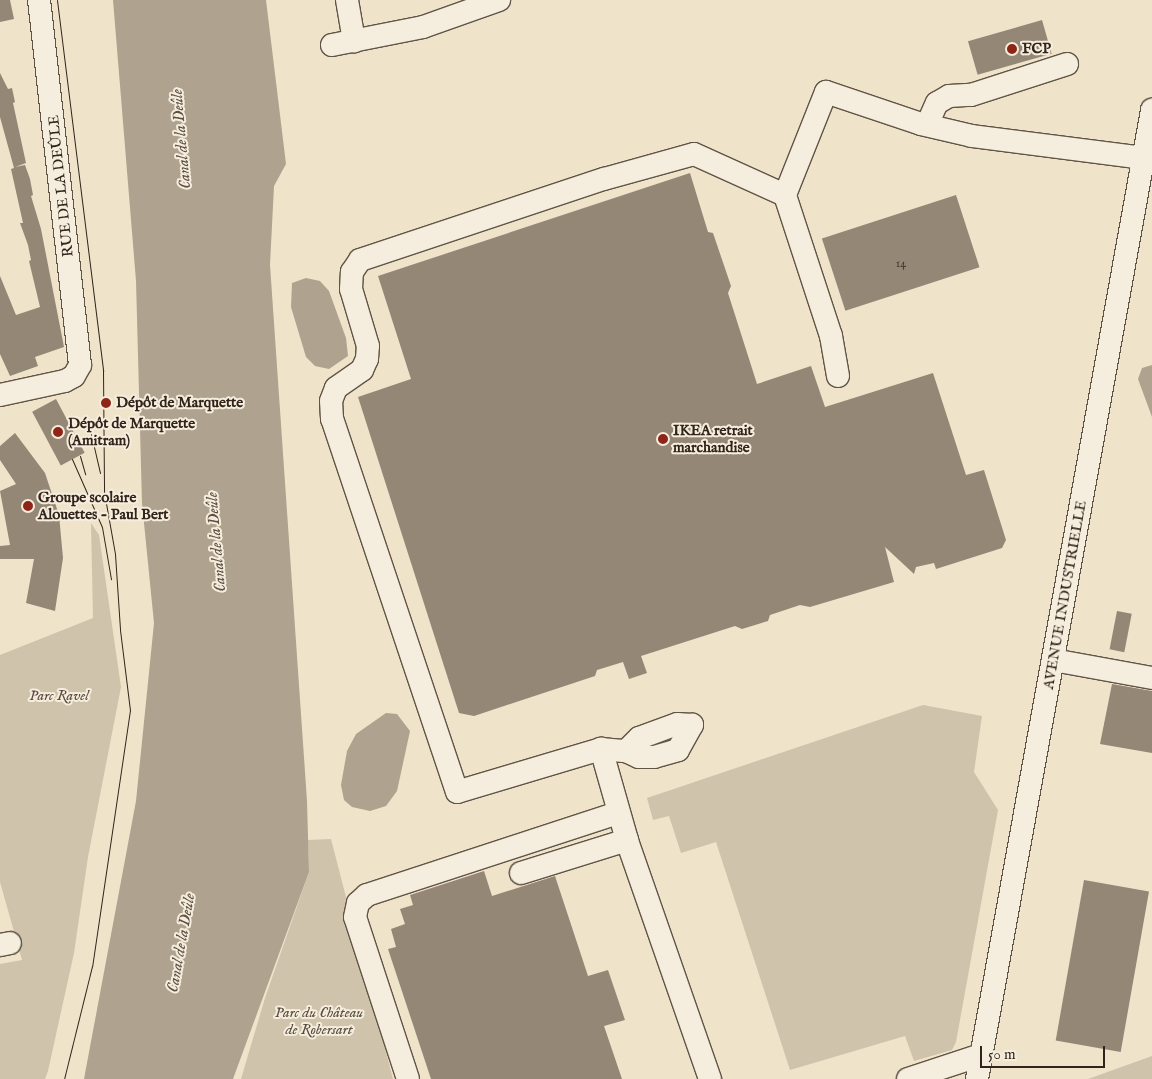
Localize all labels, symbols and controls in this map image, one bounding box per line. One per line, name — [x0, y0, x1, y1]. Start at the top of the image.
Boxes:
place label: FCP — [1022, 40, 1051, 58]
marker: FCP — [1006, 43, 1018, 55]
water label: Canal de la Deûle — [168, 88, 196, 190]
street label: RUE DE LA DEÛLE — [45, 114, 77, 258]
house number: 14 — [896, 257, 906, 271]
place label: Dépôt de Marquette — [116, 394, 243, 412]
marker: Dépôt de Marquette — [100, 397, 112, 409]
place label: Dépôt de Marquette (Amitram) — [68, 414, 195, 449]
place label: IKEA retrait marchandise — [673, 421, 753, 456]
marker: Dépôt de Marquette (Amitram) — [52, 426, 64, 438]
marker: IKEA retrait marchandise — [657, 433, 669, 445]
place label: Groupe scolaire Alouettes - Paul Bert — [38, 488, 169, 523]
water label: Canal de la Deûle — [203, 491, 231, 593]
street label: AVENUE INDUSTRIELLE — [1040, 499, 1090, 691]
marker: Groupe scolaire Alouettes - Paul Bert — [22, 500, 34, 512]
park label: Parc Ravel — [29, 687, 89, 705]
water label: Canal de la Deûle — [164, 892, 200, 994]
park label: Parc du Château de Robersart — [275, 1003, 363, 1038]
scale bar — [982, 1036, 1107, 1068]
text: 50 m — [988, 1045, 1016, 1064]

